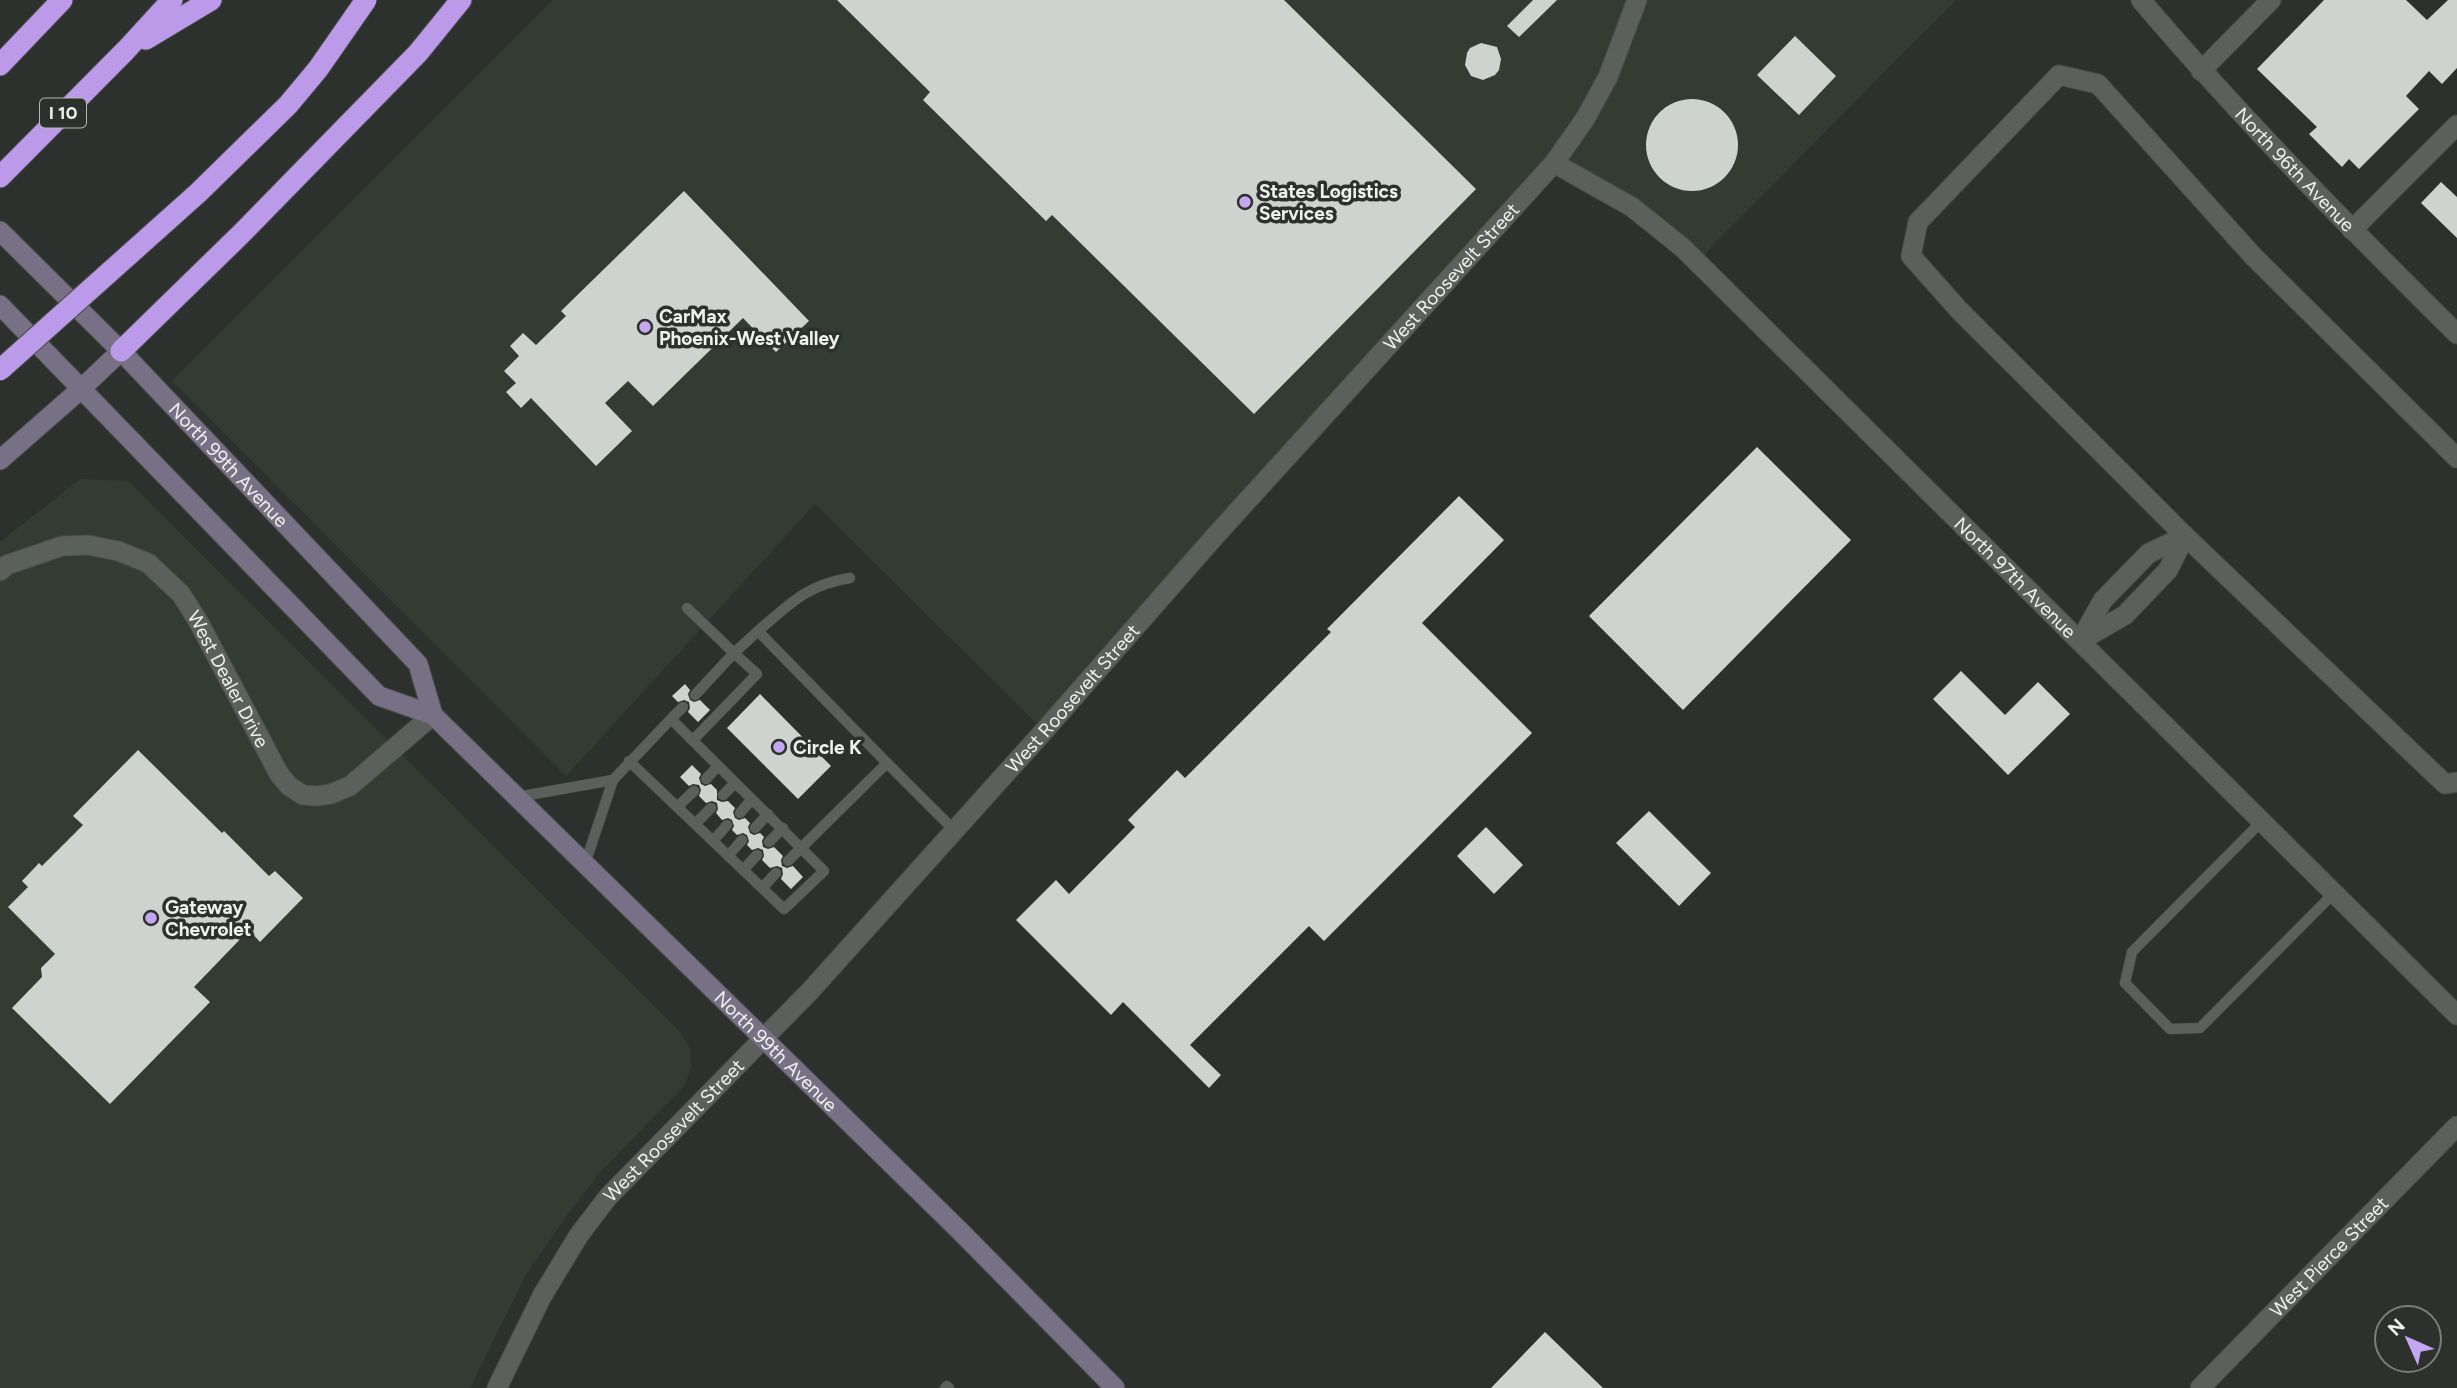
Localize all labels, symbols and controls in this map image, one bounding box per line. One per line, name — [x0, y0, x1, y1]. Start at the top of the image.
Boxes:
road number: I 10 — [40, 98, 86, 128]
street label: North 96th Avenue — [2230, 103, 2360, 236]
place label: States Logistics Services — [1259, 180, 1398, 225]
marker: States Logistics Services — [1237, 194, 1253, 210]
street label: West Roosevelt Street — [1378, 198, 1524, 355]
place label: CarMax Phoenix-West Valley — [659, 305, 840, 350]
marker: CarMax Phoenix-West Valley — [637, 319, 653, 335]
street label: North 99th Avenue — [164, 398, 293, 532]
street label: North 97th Avenue — [1950, 512, 2081, 643]
street label: West Dealer Drive — [183, 606, 274, 751]
street label: West Roosevelt Street — [1000, 619, 1144, 778]
place label: Circle K — [793, 736, 862, 759]
marker: Circle K — [771, 739, 787, 755]
place label: Gateway Chevrolet — [165, 896, 252, 941]
marker: Gateway Chevrolet — [143, 910, 159, 926]
street label: North 99th Avenue — [710, 986, 842, 1116]
street label: West Roosevelt Street — [598, 1054, 748, 1206]
street label: West Pierce Street — [2265, 1192, 2393, 1322]
north arrow — [2373, 1304, 2443, 1374]
text: N — [2383, 1314, 2410, 1341]

